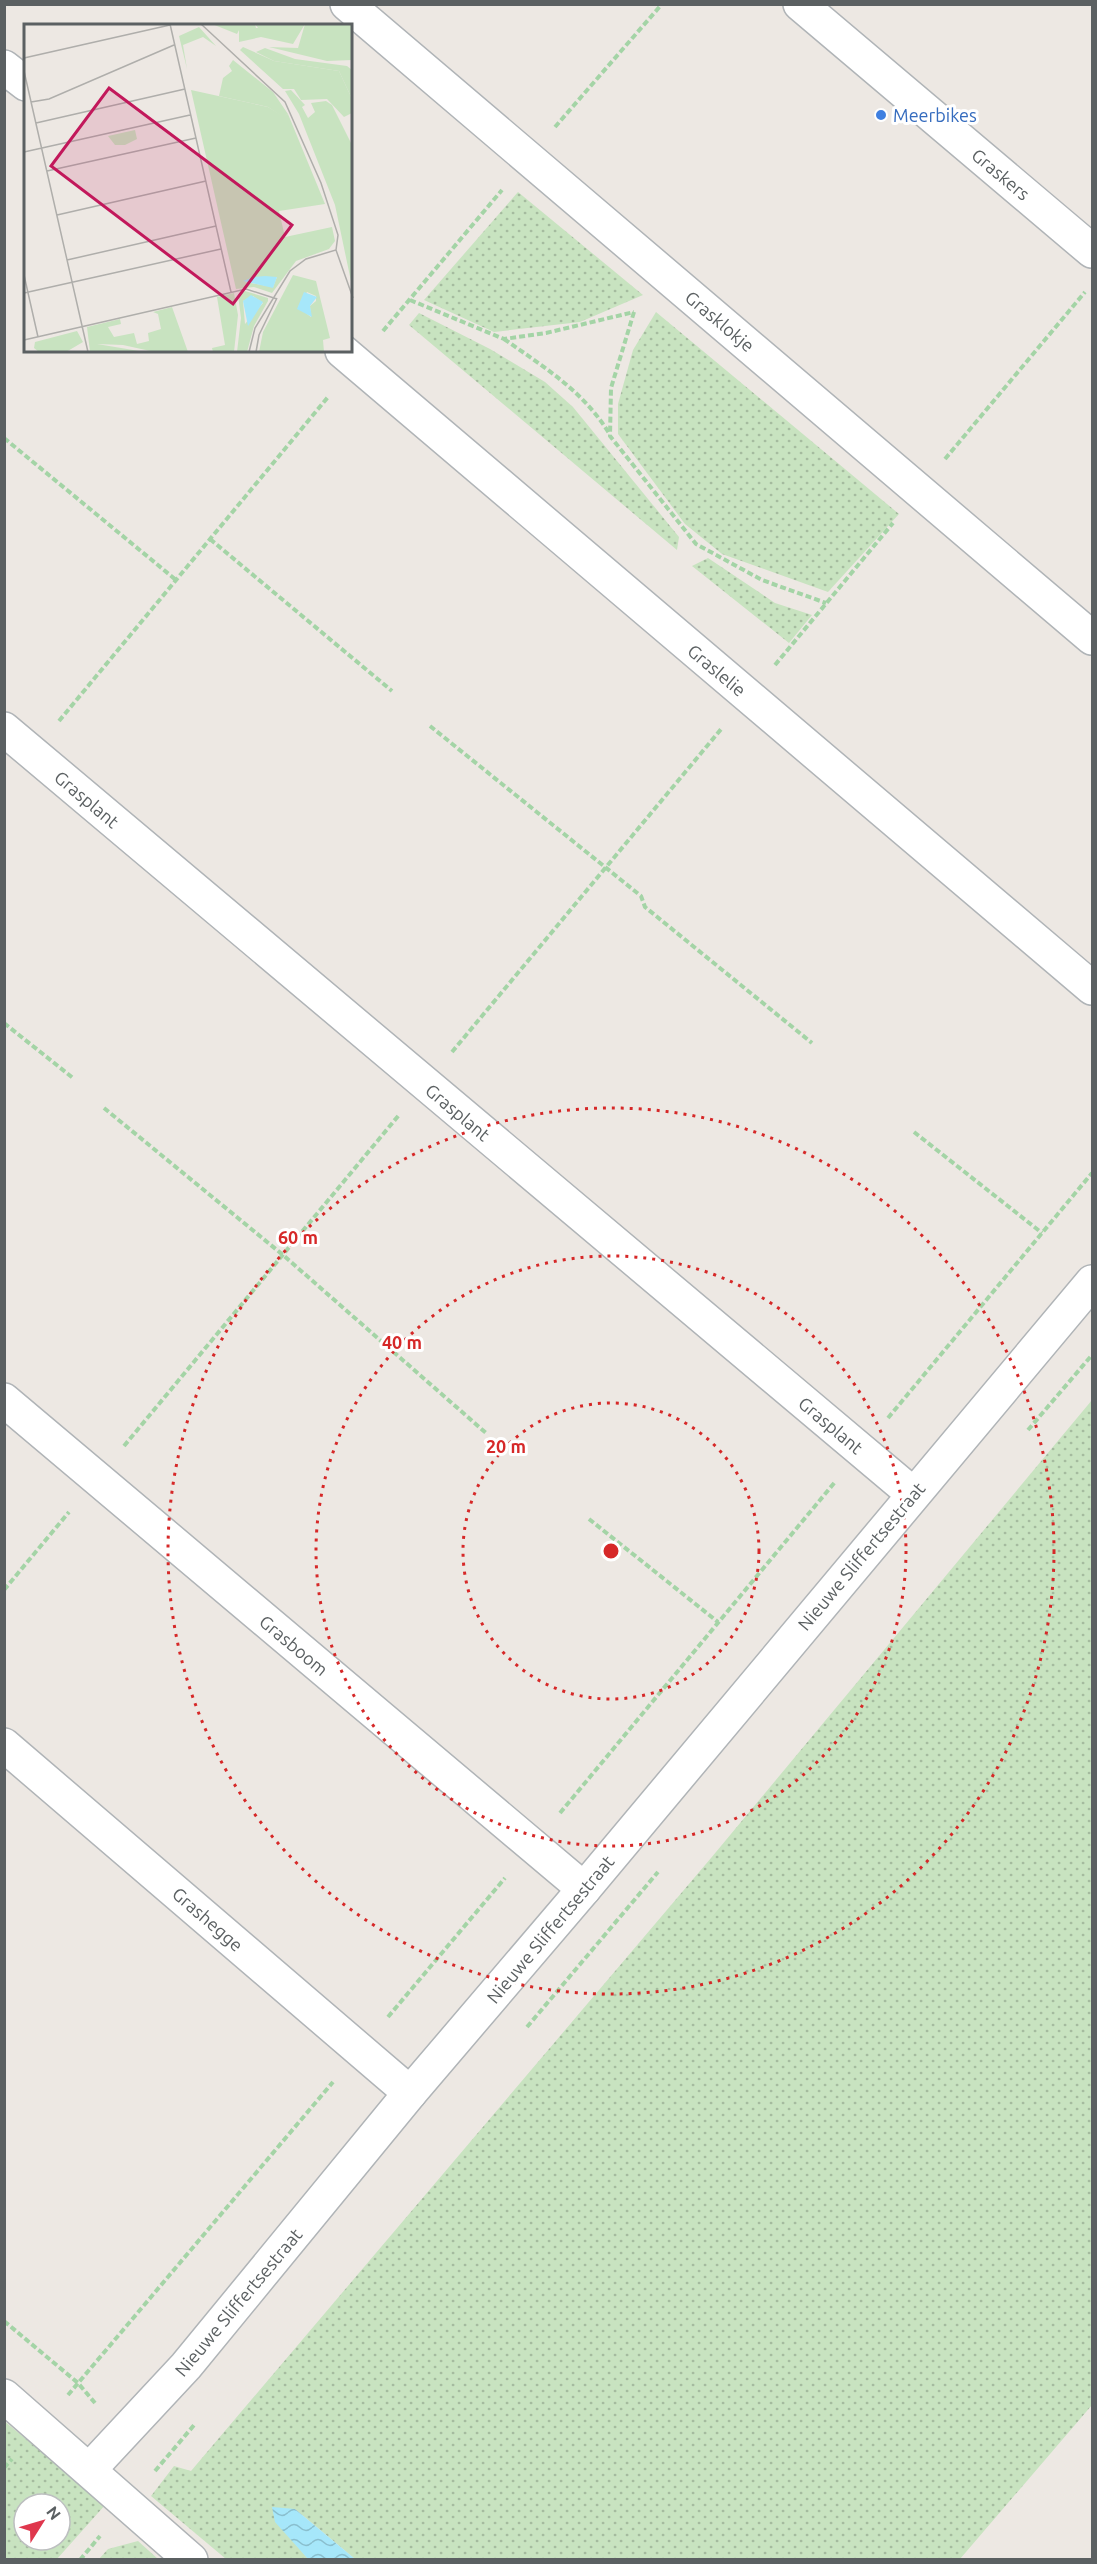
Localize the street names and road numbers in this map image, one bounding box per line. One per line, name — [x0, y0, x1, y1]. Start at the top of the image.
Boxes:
street label: Graskers — [968, 144, 1034, 204]
street label: Grasklokje — [682, 286, 758, 356]
street label: Graslelie — [684, 640, 750, 700]
street label: Grasplant — [51, 766, 123, 832]
street label: Grasplant — [422, 1079, 494, 1145]
street label: Grasplant — [795, 1392, 867, 1458]
street label: Nieuwe Sliffertsestraat — [793, 1478, 929, 1634]
street label: Grasboom — [256, 1611, 332, 1679]
street label: Nieuwe Sliffertsestraat — [482, 1851, 618, 2007]
street label: Grashegge — [169, 1883, 247, 1955]
street label: Nieuwe Sliffertsestraat — [170, 2224, 306, 2380]

